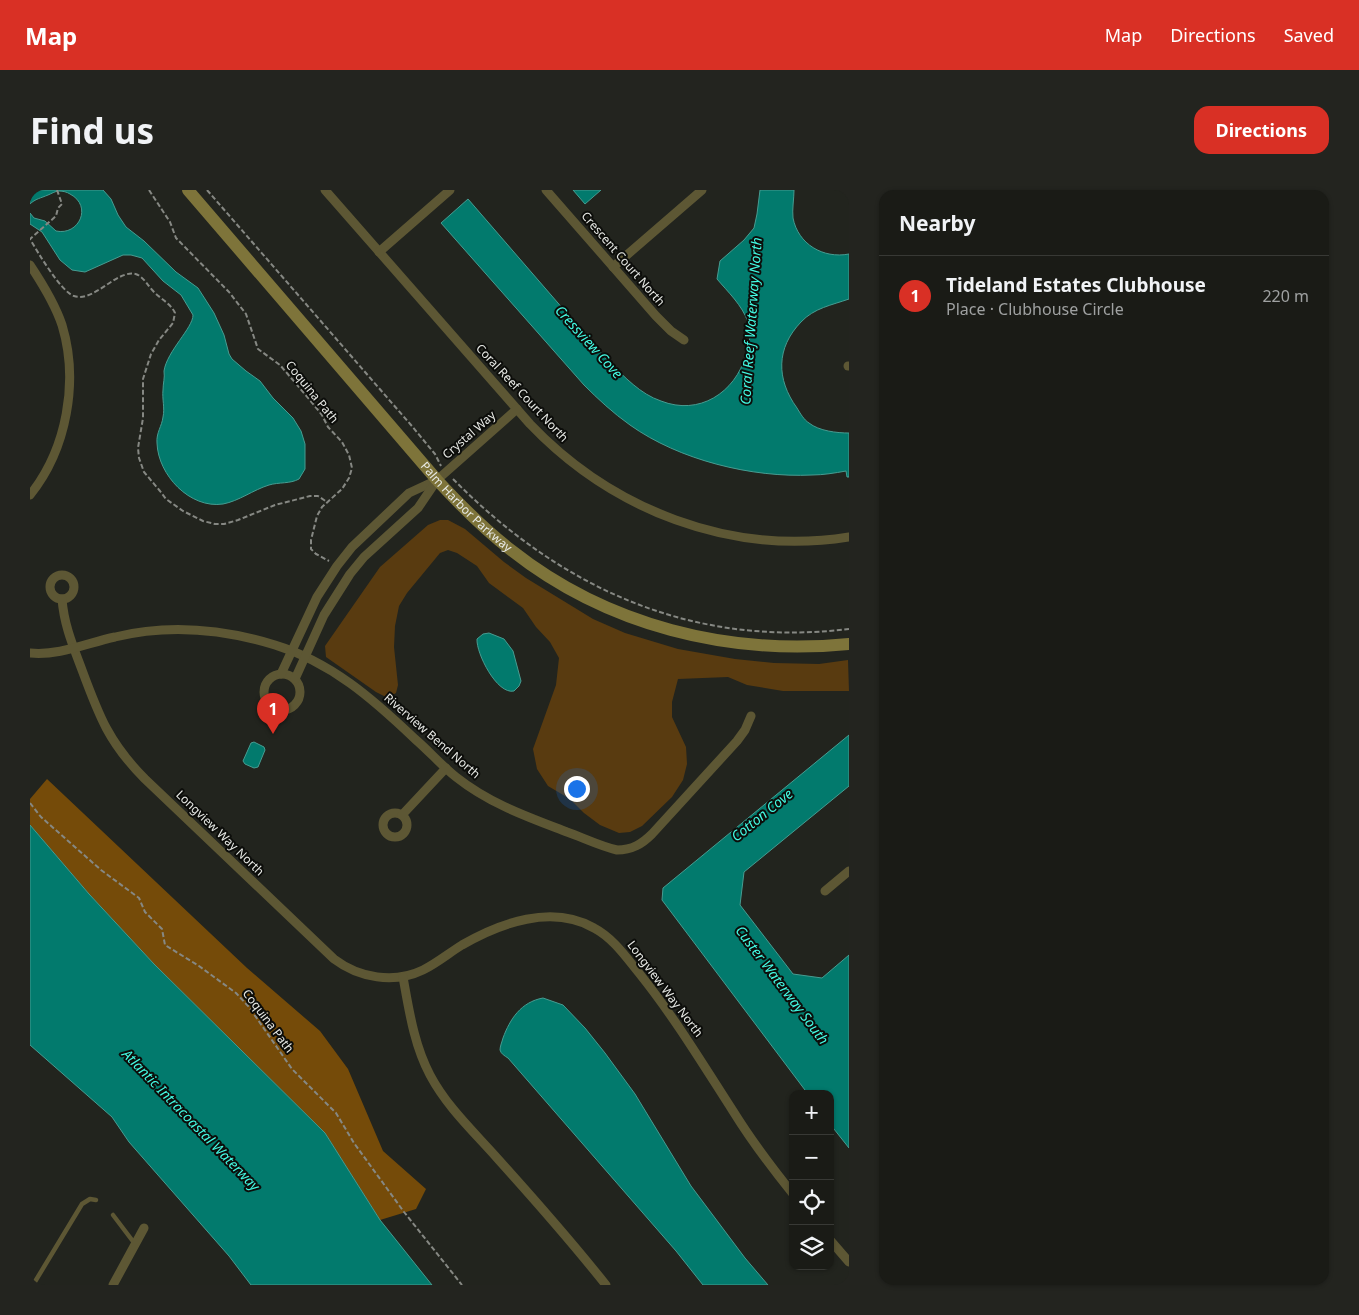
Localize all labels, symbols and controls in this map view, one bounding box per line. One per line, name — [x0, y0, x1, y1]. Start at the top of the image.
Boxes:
text: Map — [25, 19, 77, 52]
text: Map — [1105, 23, 1142, 47]
text: Directions — [1170, 23, 1256, 47]
text: Saved — [1284, 23, 1334, 47]
button: Directions — [1194, 106, 1329, 154]
text: Find us — [30, 107, 154, 154]
street label: Crescent Court North — [578, 208, 669, 310]
text: Nearby — [899, 209, 975, 237]
water label: Coral Reef Waterway North — [735, 237, 766, 405]
text: Tideland Estates Clubhouse — [946, 272, 1206, 298]
text: 1 — [910, 285, 920, 307]
text: 220 m — [1262, 285, 1309, 307]
text: Place · Clubhouse Circle — [946, 298, 1124, 320]
water label: Cressview Cove — [551, 301, 627, 382]
street label: Coral Reef Court North — [472, 340, 572, 445]
street label: Coquina Path — [282, 357, 343, 426]
street label: Crystal Way — [438, 406, 500, 463]
street label: Palm Harbor Parkway — [417, 458, 517, 556]
street label: Riverview Bend North — [381, 689, 484, 782]
pin: 1 — [257, 693, 289, 734]
your location — [564, 776, 590, 802]
water label: Cotton Cove — [727, 784, 797, 845]
street label: Longview Way North — [173, 786, 268, 879]
water label: Custer Waterway South — [731, 921, 833, 1048]
street label: Longview Way North — [624, 937, 707, 1040]
street label: Coquina Path — [239, 985, 298, 1056]
water label: Atlantic Intracoastal Waterway — [118, 1044, 265, 1196]
map controls — [789, 1090, 834, 1270]
button: + — [789, 1090, 834, 1135]
button: − — [789, 1135, 834, 1180]
button: locate — [789, 1180, 834, 1225]
button: layers — [789, 1225, 834, 1270]

